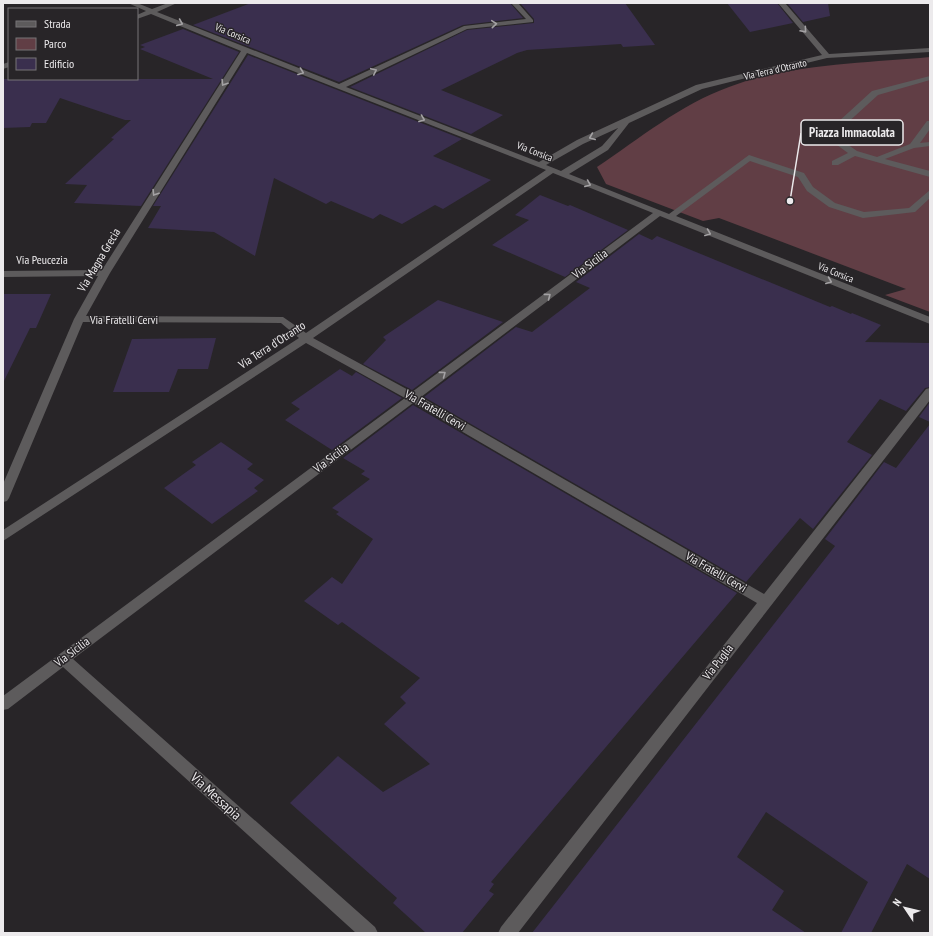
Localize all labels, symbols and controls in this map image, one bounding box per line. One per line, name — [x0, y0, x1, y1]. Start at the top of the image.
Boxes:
legend — [8, 8, 138, 80]
text: Strada — [44, 16, 71, 31]
one-way arrow — [176, 18, 184, 26]
street label: Via Corsica — [212, 20, 253, 47]
one-way arrow — [491, 20, 497, 29]
one-way arrow — [799, 25, 806, 32]
text: Parco — [44, 36, 66, 51]
text: Edificio — [44, 56, 74, 71]
street label: Via Terra d'Otranto — [741, 56, 808, 83]
one-way arrow — [297, 68, 304, 76]
one-way arrow — [370, 68, 378, 76]
one-way arrow — [221, 79, 229, 86]
one-way arrow — [418, 115, 425, 123]
callout: Piazza Immacolata — [801, 120, 903, 145]
text: Piazza Immacolata — [809, 124, 895, 141]
one-way arrow — [588, 132, 595, 140]
street label: Via Corsica — [514, 138, 555, 164]
one-way arrow — [584, 180, 591, 188]
one-way arrow — [152, 189, 160, 196]
street label: Via Magna Grecia — [73, 225, 124, 295]
one-way arrow — [704, 228, 712, 236]
street label: Via Sicilia — [568, 245, 610, 282]
street label: Via Peucezia — [15, 252, 68, 267]
street label: Via Corsica — [815, 259, 856, 285]
one-way arrow — [825, 276, 833, 284]
one-way arrow — [543, 294, 550, 301]
street label: Via Fratelli Cervi — [89, 312, 158, 327]
street label: Via Terra d'Otranto — [235, 317, 308, 372]
one-way arrow — [439, 371, 446, 378]
street label: Via Fratelli Cervi — [401, 386, 468, 433]
street label: Via Sicilia — [309, 439, 351, 476]
street label: Via Fratelli Cervi — [682, 548, 749, 595]
street label: Via Sicilia — [50, 633, 92, 670]
street label: Via Puglia — [698, 641, 736, 683]
street label: Via Messapia — [186, 768, 245, 824]
north arrow — [885, 888, 925, 928]
text: N — [889, 896, 904, 909]

